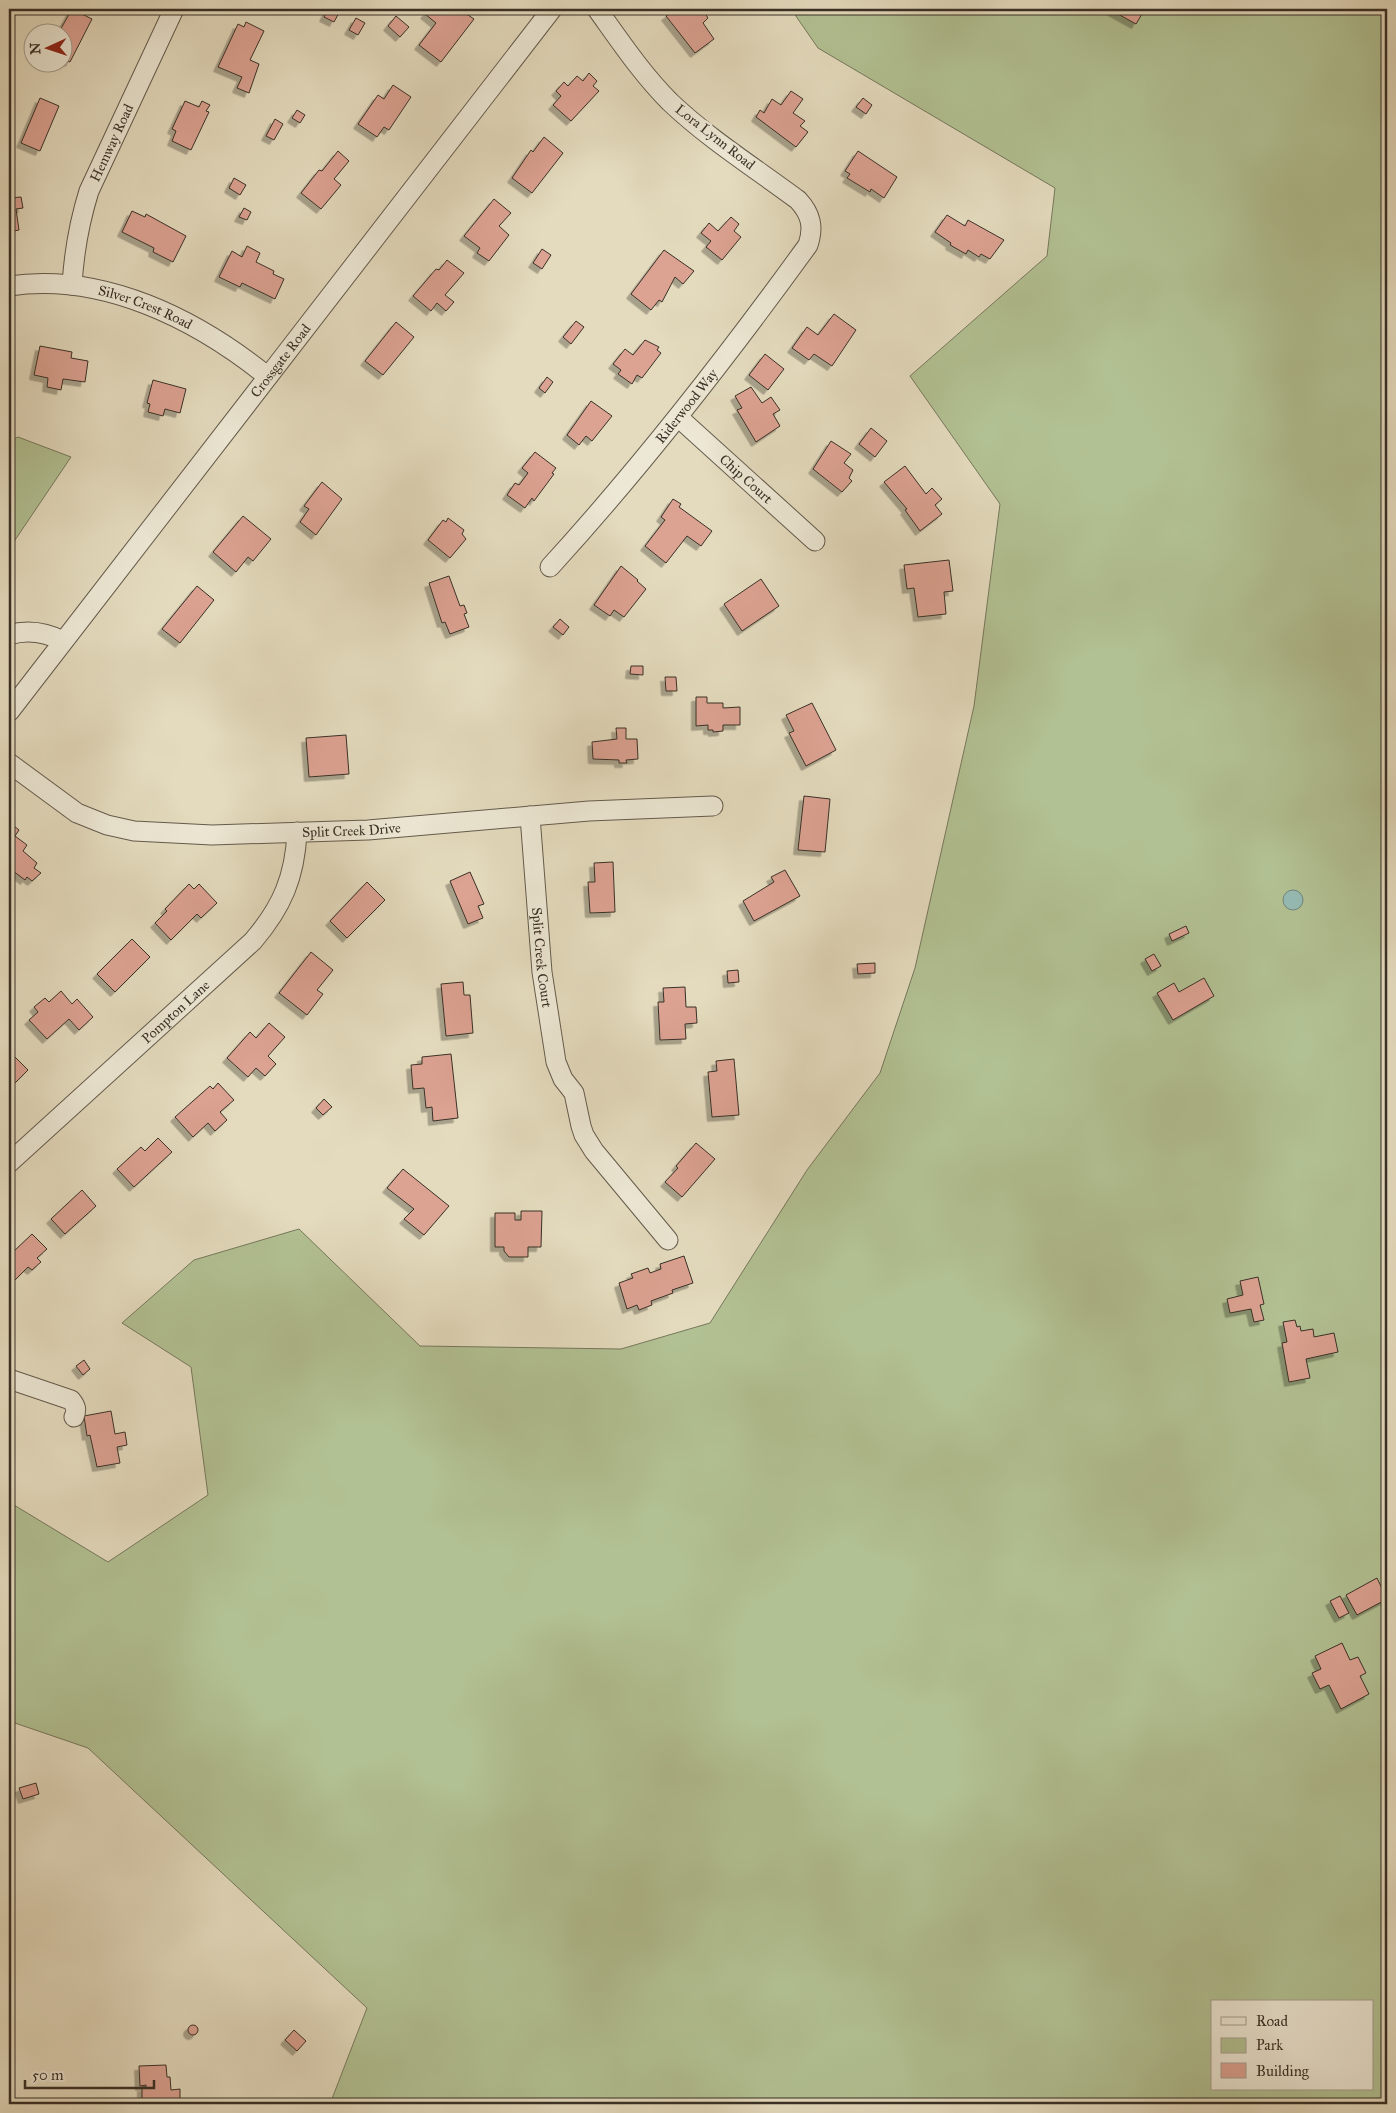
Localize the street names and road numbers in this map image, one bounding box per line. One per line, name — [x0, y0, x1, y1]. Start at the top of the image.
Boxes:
street label: Hemway Road — [86, 101, 137, 184]
street label: Lora Lynn Road — [672, 101, 758, 173]
street label: Silver Crest Road — [97, 281, 195, 333]
street label: Crossgate Road — [247, 320, 314, 401]
street label: Riderwood Way — [652, 365, 721, 447]
street label: Chip Court — [716, 450, 776, 507]
street label: Split Creek Drive — [302, 819, 402, 841]
street label: Split Creek Court — [529, 907, 556, 1009]
street label: Pompton Lane — [138, 976, 213, 1047]

